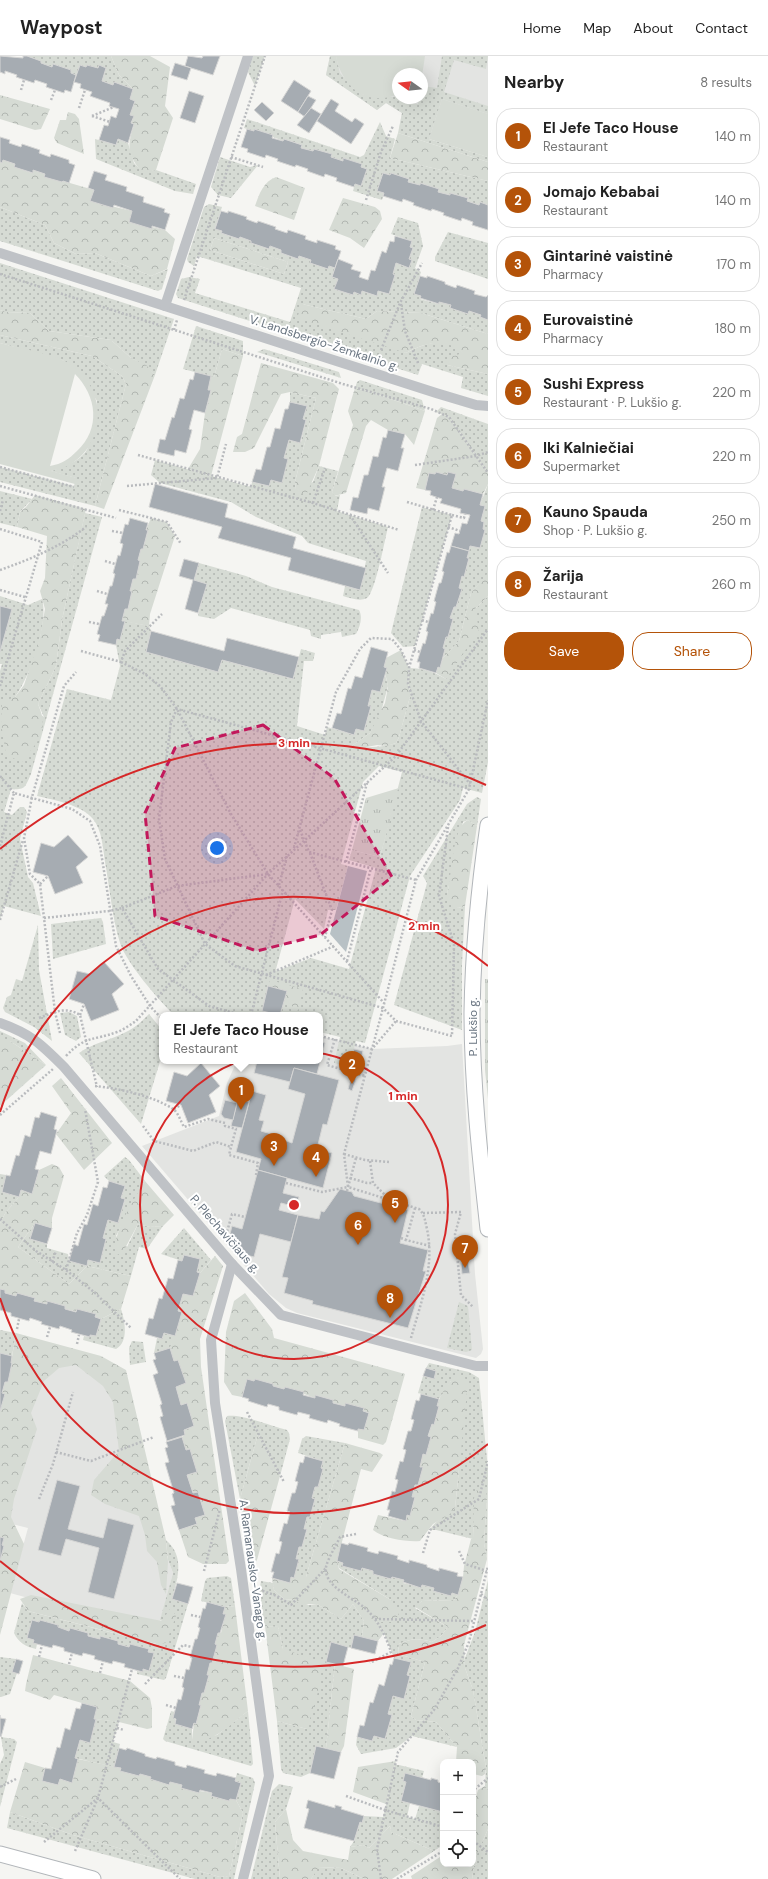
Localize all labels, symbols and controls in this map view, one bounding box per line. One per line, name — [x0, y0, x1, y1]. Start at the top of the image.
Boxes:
text: Waypost — [20, 15, 103, 40]
text: Home — [523, 19, 561, 37]
text: Map — [583, 19, 611, 37]
text: About — [633, 19, 673, 37]
text: Contact — [695, 19, 748, 37]
north arrow — [392, 68, 428, 104]
text: Nearby — [504, 71, 564, 93]
text: 8 results — [700, 74, 752, 91]
text: El Jefe Taco House — [543, 118, 679, 138]
text: 1 — [516, 128, 520, 145]
text: 140 m — [715, 128, 751, 145]
text: Restaurant — [543, 138, 608, 155]
text: Jomajo Kebabai — [543, 182, 659, 202]
text: 2 — [514, 192, 522, 209]
text: 140 m — [715, 192, 751, 209]
text: Restaurant — [543, 202, 608, 219]
text: Gintarinė vaistinė — [543, 246, 673, 266]
text: 3 — [514, 256, 522, 273]
text: 170 m — [716, 256, 751, 273]
text: Pharmacy — [543, 266, 603, 283]
text: Eurovaistinė — [543, 310, 633, 330]
street label: V. Landsbergio-Žemkalnio g. — [247, 311, 401, 375]
text: 4 — [514, 320, 522, 337]
text: 180 m — [715, 320, 751, 337]
text: Pharmacy — [543, 330, 603, 347]
text: Sushi Express — [543, 374, 644, 394]
text: 5 — [514, 384, 522, 401]
text: 220 m — [712, 384, 751, 401]
text: Restaurant · P. Lukšio g. — [543, 394, 681, 411]
text: Iki Kalniečiai — [543, 438, 634, 458]
text: 6 — [514, 448, 522, 465]
text: 220 m — [712, 448, 751, 465]
text: Supermarket — [543, 458, 620, 475]
text: Kauno Spauda — [543, 502, 648, 522]
text: 7 — [515, 512, 521, 529]
text: 250 m — [712, 512, 751, 529]
text: Shop · P. Lukšio g. — [543, 522, 647, 539]
text: Žarija — [543, 566, 584, 586]
text: 8 — [514, 576, 522, 593]
text: 260 m — [711, 576, 751, 593]
text: Restaurant — [543, 586, 608, 603]
button: Save — [504, 632, 624, 670]
button: Share — [632, 632, 752, 670]
text: 3 min — [278, 735, 310, 751]
your location — [207, 838, 227, 858]
text: 2 min — [408, 918, 440, 934]
street label: P. Lukšio g. — [465, 998, 481, 1056]
popup — [159, 1012, 323, 1064]
text: El Jefe Taco House — [173, 1020, 309, 1040]
text: Restaurant — [173, 1040, 238, 1057]
pin: 2 — [339, 1051, 365, 1084]
pin: 1 — [228, 1077, 254, 1110]
text: 1 min — [388, 1088, 418, 1104]
pin: 3 — [261, 1133, 287, 1166]
pin: 4 — [303, 1144, 329, 1177]
pin: 5 — [382, 1190, 408, 1223]
street label: P. Plechavičiaus g. — [187, 1191, 263, 1277]
centre of rings — [287, 1198, 301, 1212]
pin: 6 — [345, 1212, 371, 1245]
pin: 7 — [452, 1235, 478, 1268]
pin: 8 — [377, 1285, 403, 1318]
street label: A. Ramanausko-Vanago g. — [235, 1498, 271, 1642]
map controls — [440, 1759, 476, 1867]
button: + — [440, 1759, 476, 1795]
button: − — [440, 1795, 476, 1831]
button: locate — [440, 1831, 476, 1867]

